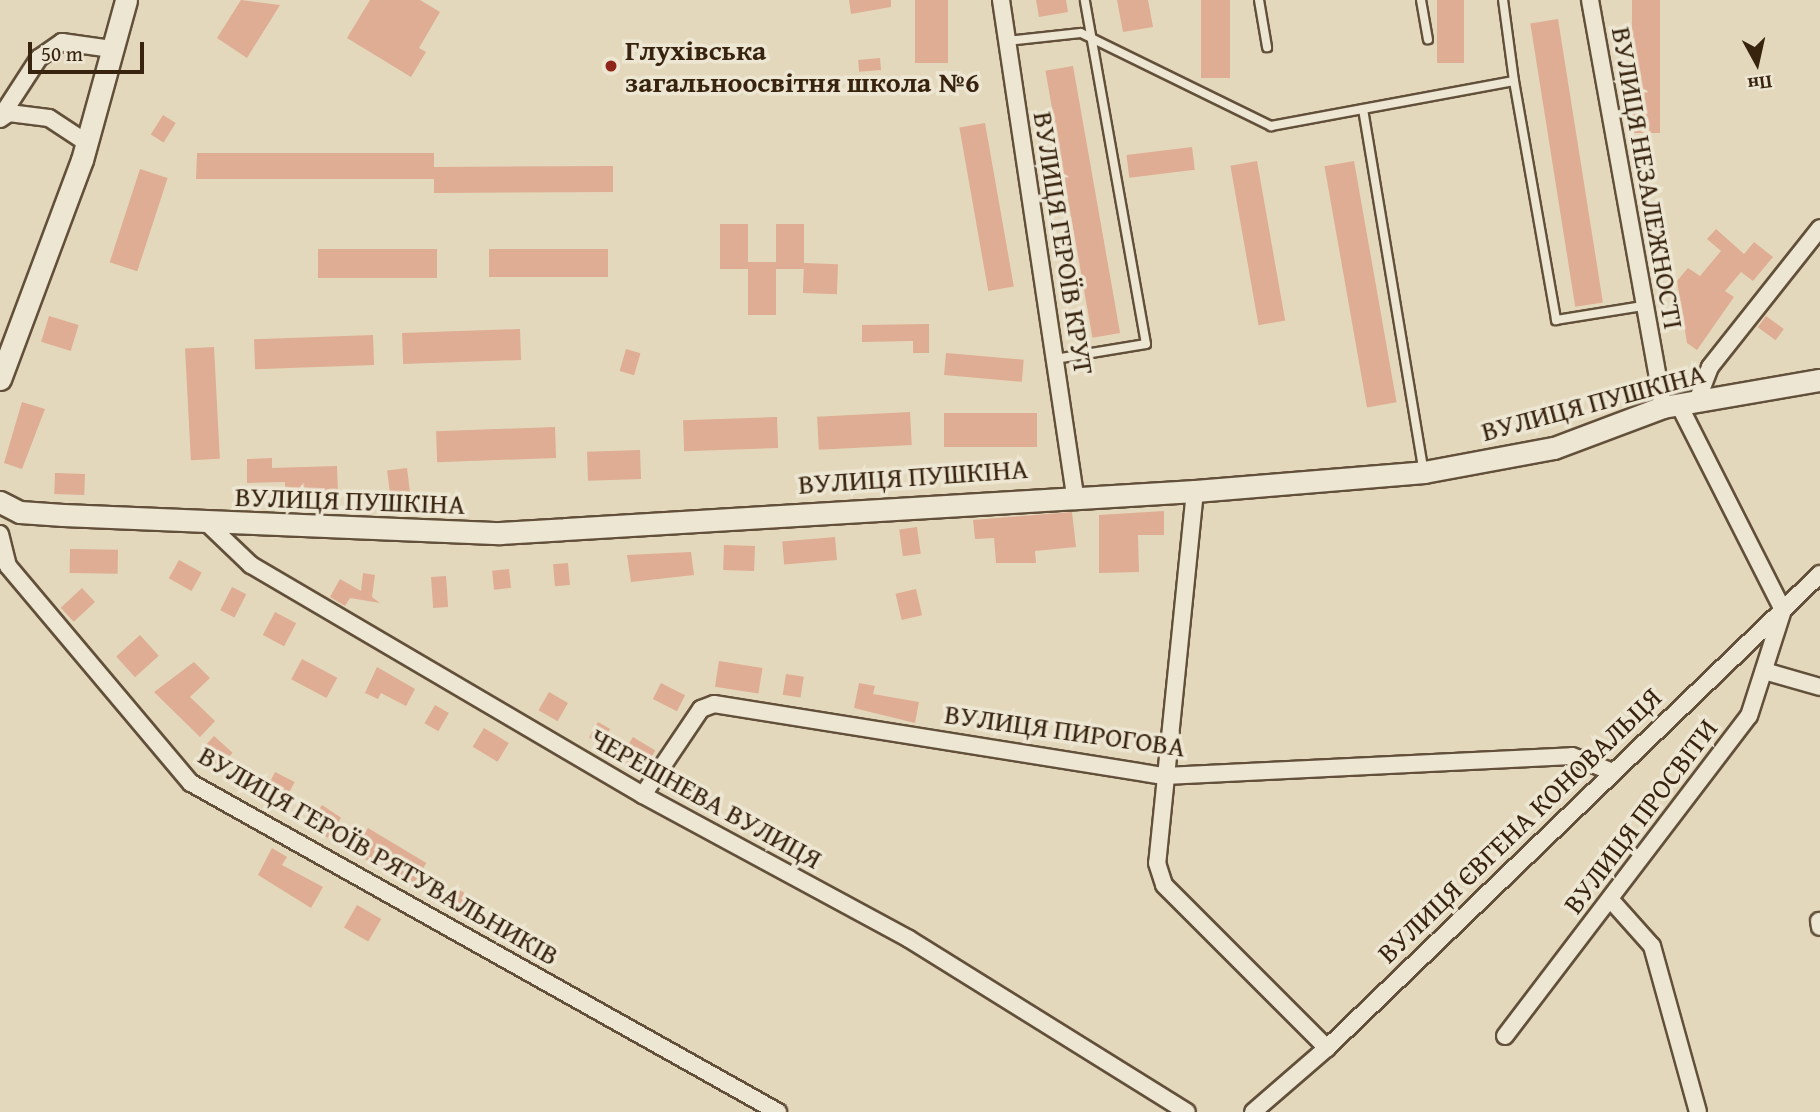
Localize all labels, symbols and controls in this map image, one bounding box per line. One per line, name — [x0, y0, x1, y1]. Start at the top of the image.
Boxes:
street label: ВУЛИЦЯ НЕЗАЛЕЖНОСТІ — [1605, 24, 1691, 332]
scale bar — [32, 28, 147, 72]
north arrow — [1722, 28, 1792, 98]
place label: Глухівська загальноосвітня школа №6 — [625, 33, 980, 99]
text: 50 m — [41, 38, 83, 69]
marker: Глухівська загальноосвітня школа №6 — [603, 58, 619, 74]
text: Пн — [1746, 68, 1774, 99]
street label: ВУЛИЦЯ ГЕРОЇВ КРУТ — [1027, 109, 1101, 377]
street label: ВУЛИЦЯ ПУШКІНА — [1477, 356, 1709, 448]
street label: ВУЛИЦЯ ПУШКІНА — [797, 451, 1029, 501]
street label: ВУЛИЦЯ ПУШКІНА — [234, 479, 466, 521]
street label: ВУЛИЦЯ ЄВГЕНА КОНОВАЛЬЦЯ — [1370, 680, 1668, 970]
street label: ВУЛИЦЯ ПИРОГОВА — [943, 696, 1187, 764]
street label: ВУЛИЦЯ ПРОСВІТИ — [1556, 712, 1724, 920]
street label: ЧЕРЕШНЕВА ВУЛИЦЯ — [584, 720, 828, 876]
street label: ВУЛИЦЯ ГЕРОЇВ РЯТУВАЛЬНИКІВ — [193, 738, 565, 972]

